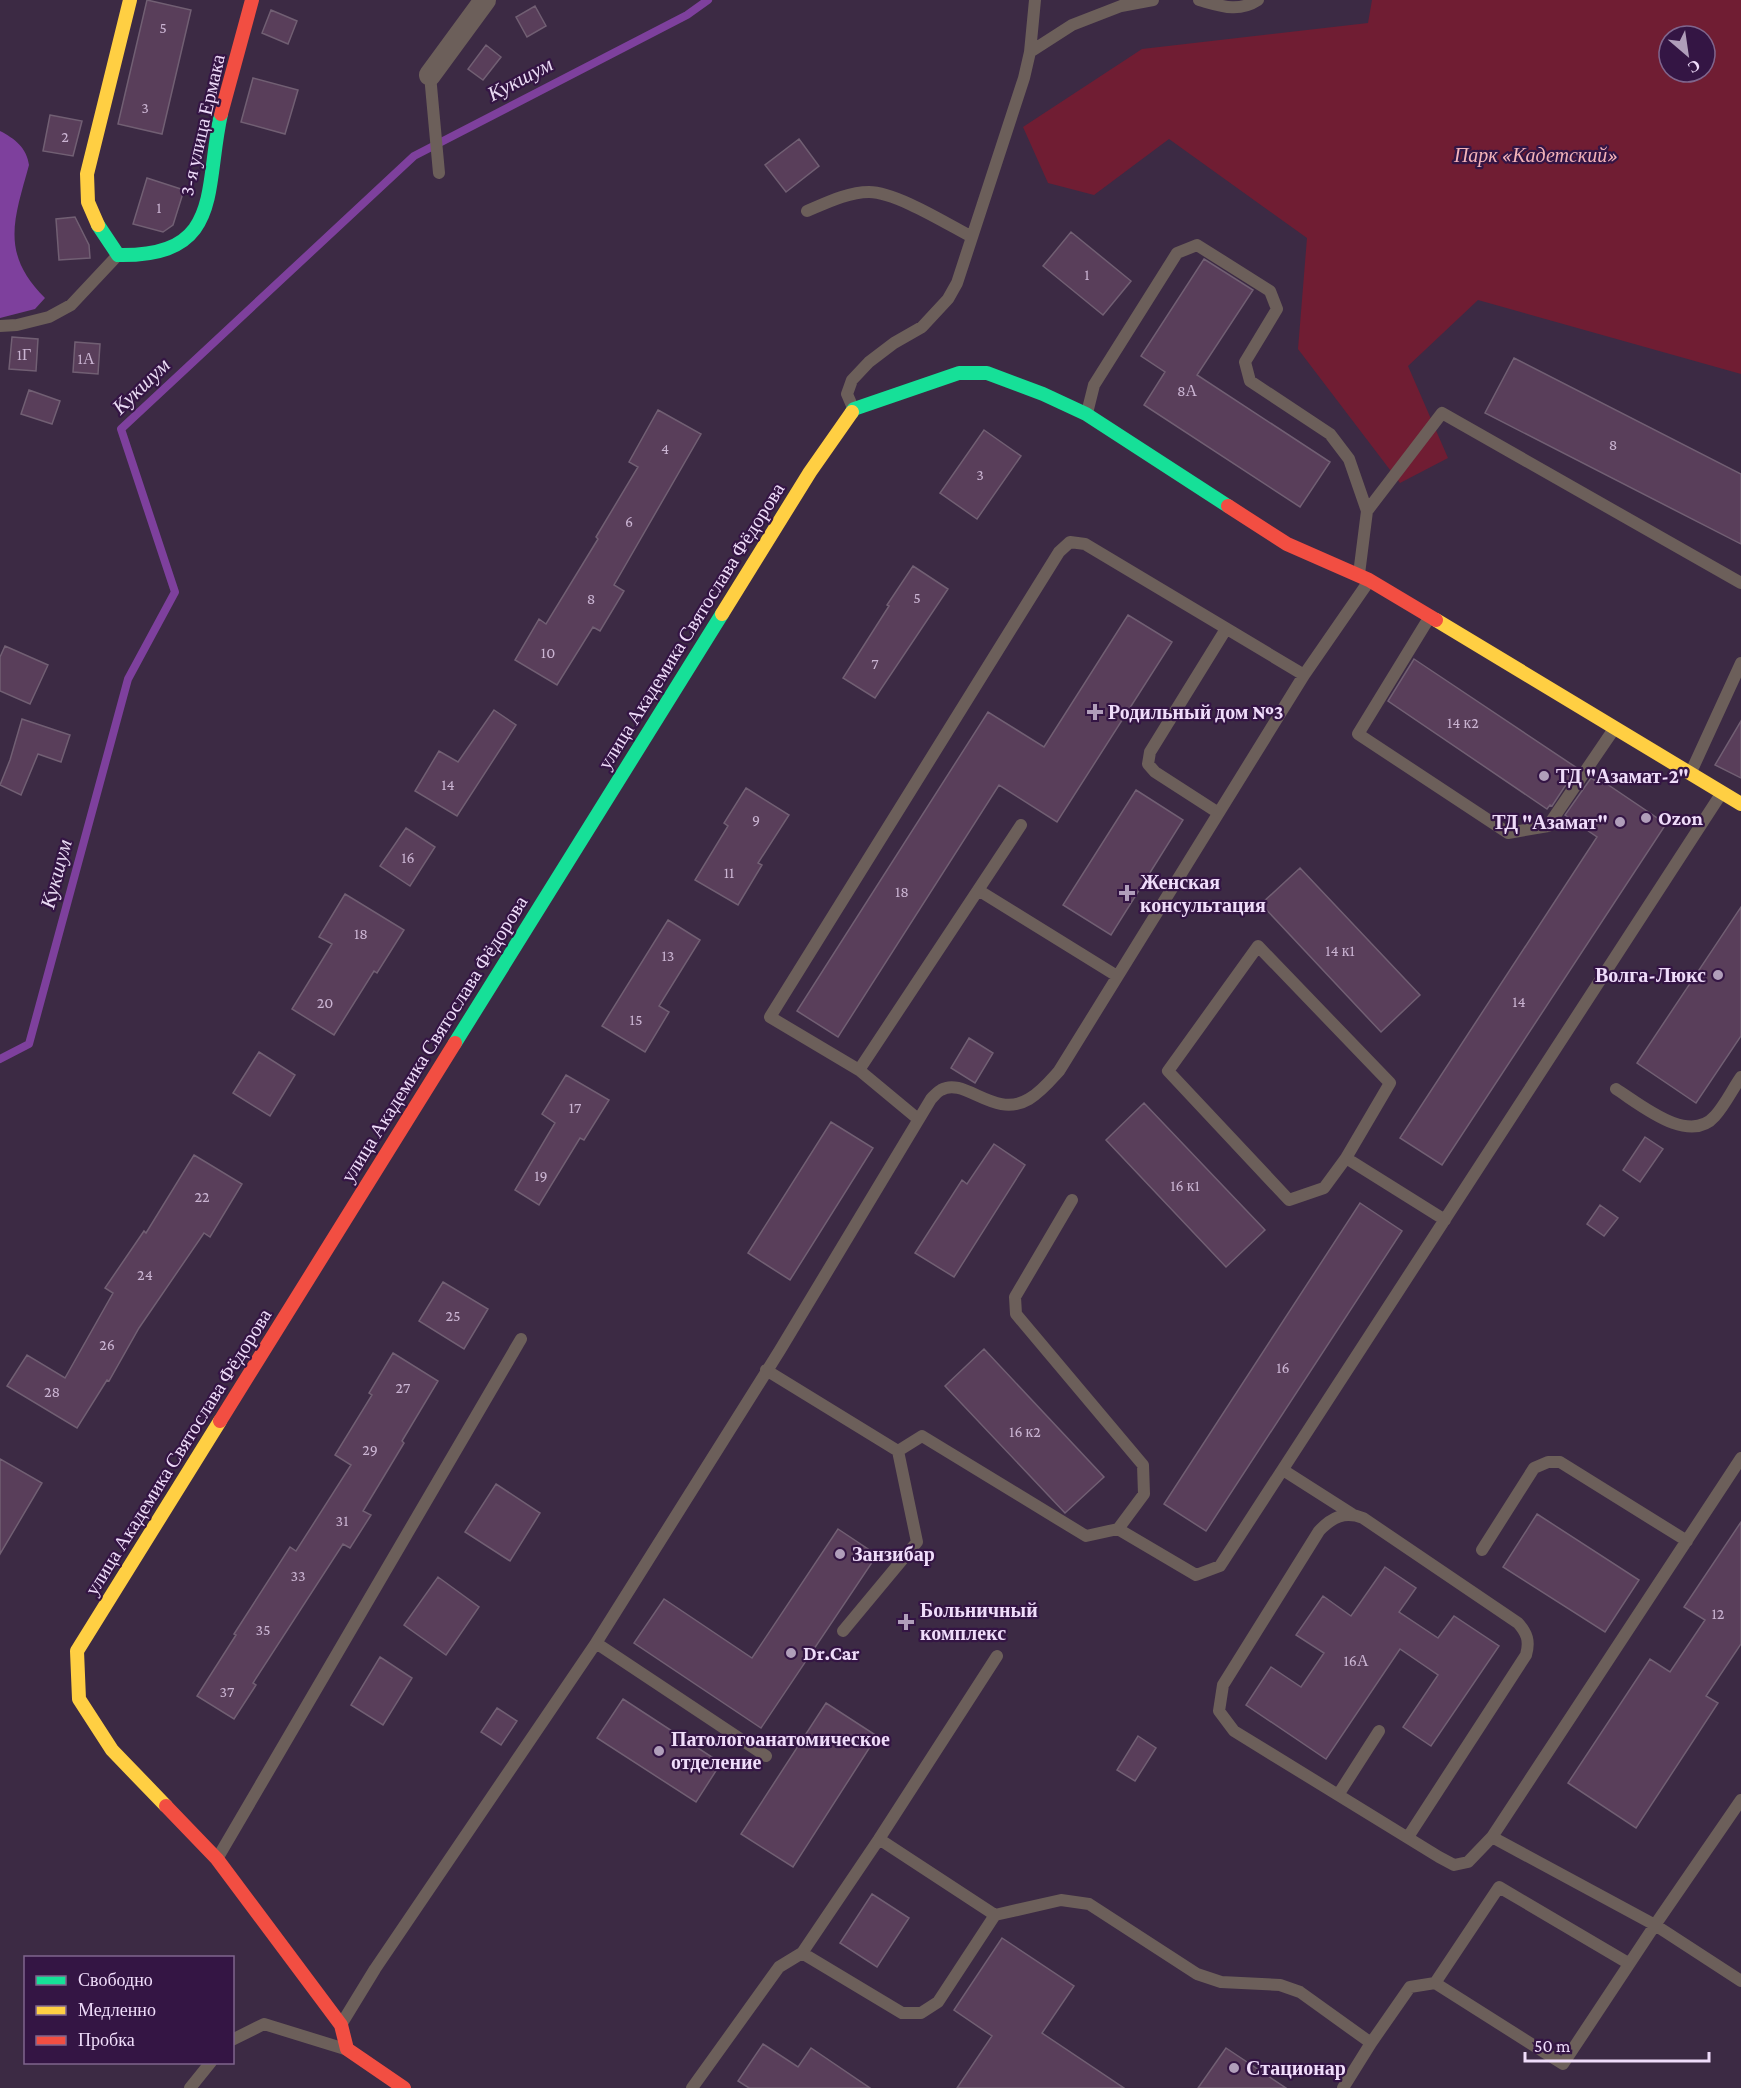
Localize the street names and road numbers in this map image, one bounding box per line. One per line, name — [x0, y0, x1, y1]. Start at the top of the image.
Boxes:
street label: 3-я улица Ермака — [175, 52, 230, 198]
street label: улица Академика Святослава Фёдорова — [593, 479, 790, 774]
street label: улица Академика Святослава Фёдорова — [336, 892, 533, 1187]
street label: улица Академика Святослава Фёдорова — [80, 1305, 277, 1600]

